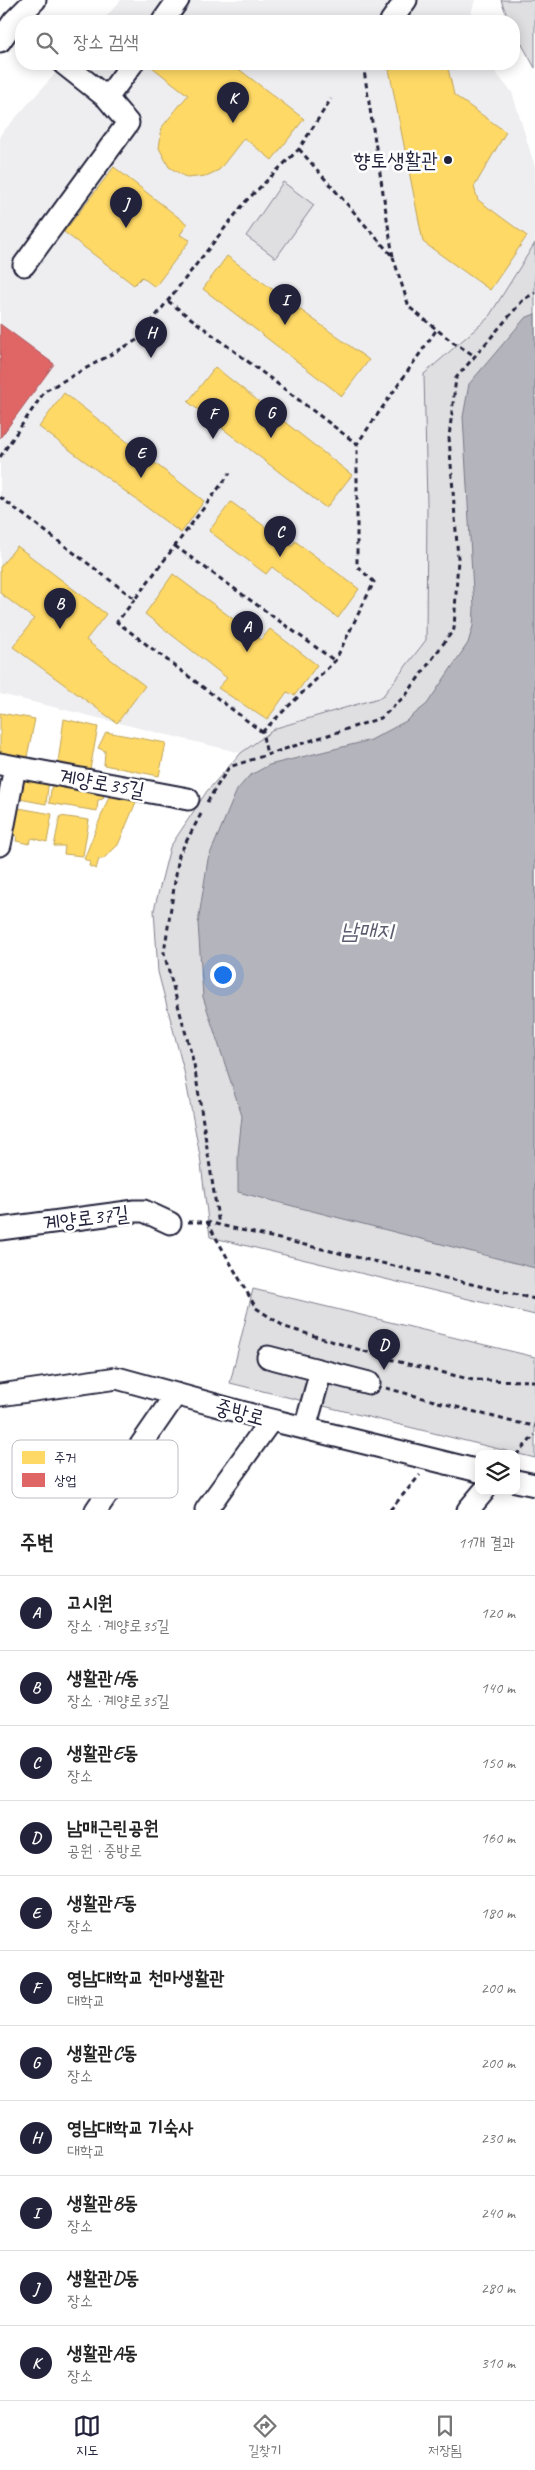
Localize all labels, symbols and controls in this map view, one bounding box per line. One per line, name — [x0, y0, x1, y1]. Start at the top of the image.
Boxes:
search box — [15, 15, 520, 70]
icon: search — [33, 29, 61, 57]
text: 장소 검색 — [73, 30, 139, 54]
pin: K — [217, 82, 249, 123]
place label: 향토생활관 — [354, 147, 438, 173]
marker: 향토생활관 — [442, 154, 454, 166]
pin: J — [110, 187, 142, 228]
pin: I — [269, 284, 301, 325]
pin: H — [135, 317, 167, 358]
pin: G — [255, 397, 287, 438]
pin: F — [197, 398, 229, 439]
pin: E — [125, 437, 157, 478]
pin: C — [264, 516, 296, 557]
pin: B — [44, 588, 76, 629]
pin: A — [231, 611, 263, 652]
street label: 계양로35길 — [57, 763, 147, 803]
water label: 남매지 — [340, 917, 396, 945]
your location — [210, 962, 236, 988]
street label: 계양로37길 — [41, 1200, 131, 1236]
pin: D — [368, 1329, 400, 1370]
street label: 중방로 — [212, 1393, 268, 1431]
legend — [12, 1440, 178, 1498]
text: 주거 — [54, 1449, 77, 1466]
map controls — [475, 1450, 520, 1495]
button: layers — [475, 1450, 520, 1495]
text: 상업 — [54, 1472, 77, 1489]
text: 주변 — [20, 1529, 54, 1555]
text: 11개 결과 — [458, 1533, 515, 1553]
text: 고시원 — [67, 1591, 113, 1615]
text: A — [32, 1603, 40, 1623]
text: 120 m — [481, 1603, 515, 1623]
text: 장소 · 계양로35길 — [67, 1616, 169, 1636]
text: 생활관H동 — [67, 1666, 139, 1690]
text: B — [32, 1678, 40, 1698]
text: 140 m — [481, 1678, 515, 1698]
text: 장소 · 계양로35길 — [67, 1691, 169, 1711]
text: 생활관E동 — [67, 1741, 138, 1765]
text: C — [32, 1753, 40, 1773]
text: 150 m — [481, 1753, 515, 1773]
text: 장소 — [67, 1766, 93, 1786]
text: 남매근린공원 — [67, 1816, 159, 1840]
text: D — [31, 1828, 41, 1848]
text: 160 m — [481, 1828, 515, 1848]
text: 공원 · 중방로 — [67, 1841, 142, 1861]
text: 생활관F동 — [67, 1891, 137, 1915]
text: E — [32, 1903, 40, 1923]
text: 180 m — [481, 1903, 515, 1923]
text: 장소 — [67, 1916, 93, 1936]
text: 영남대학교 천마생활관 — [67, 1966, 225, 1990]
text: F — [32, 1978, 40, 1998]
text: 200 m — [481, 1978, 515, 1998]
text: 대학교 — [67, 1991, 106, 2011]
text: 생활관C동 — [67, 2041, 137, 2065]
text: G — [32, 2053, 40, 2073]
text: 200 m — [481, 2053, 515, 2073]
text: 장소 — [67, 2066, 93, 2086]
text: 영남대학교 기숙사 — [67, 2116, 194, 2140]
text: H — [31, 2128, 41, 2148]
text: 230 m — [481, 2128, 515, 2148]
text: 대학교 — [67, 2141, 106, 2161]
text: 생활관B동 — [67, 2191, 138, 2215]
text: I — [33, 2203, 39, 2223]
text: 240 m — [481, 2203, 515, 2223]
text: 장소 — [67, 2216, 93, 2236]
text: 생활관D동 — [67, 2266, 139, 2290]
text: J — [33, 2278, 39, 2298]
text: 280 m — [481, 2278, 515, 2298]
text: 장소 — [67, 2291, 93, 2311]
text: 생활관A동 — [67, 2341, 138, 2365]
text: K — [32, 2353, 40, 2373]
text: 310 m — [481, 2353, 515, 2373]
text: 장소 — [67, 2366, 93, 2386]
tab: 지도 — [73, 2412, 101, 2460]
tab: 길찾기 — [248, 2412, 282, 2460]
tab: 저장됨 — [428, 2412, 462, 2460]

